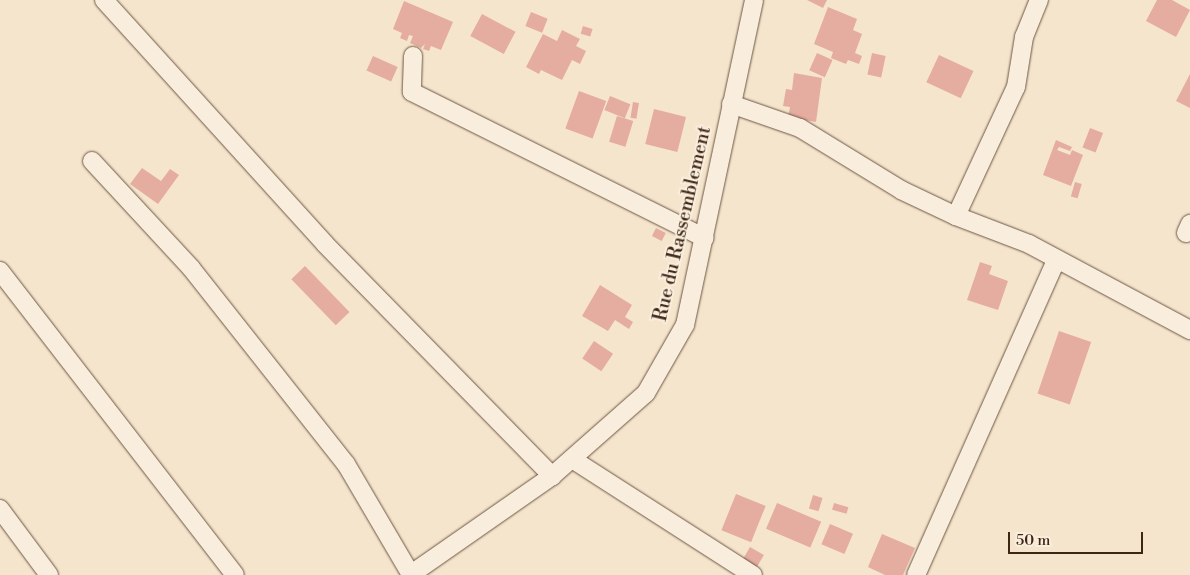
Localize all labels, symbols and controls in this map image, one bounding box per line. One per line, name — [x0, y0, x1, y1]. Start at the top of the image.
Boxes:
street label: Rue du Rassemblement — [649, 124, 717, 324]
scale bar — [1010, 522, 1145, 554]
text: 50 m — [1016, 531, 1050, 550]

